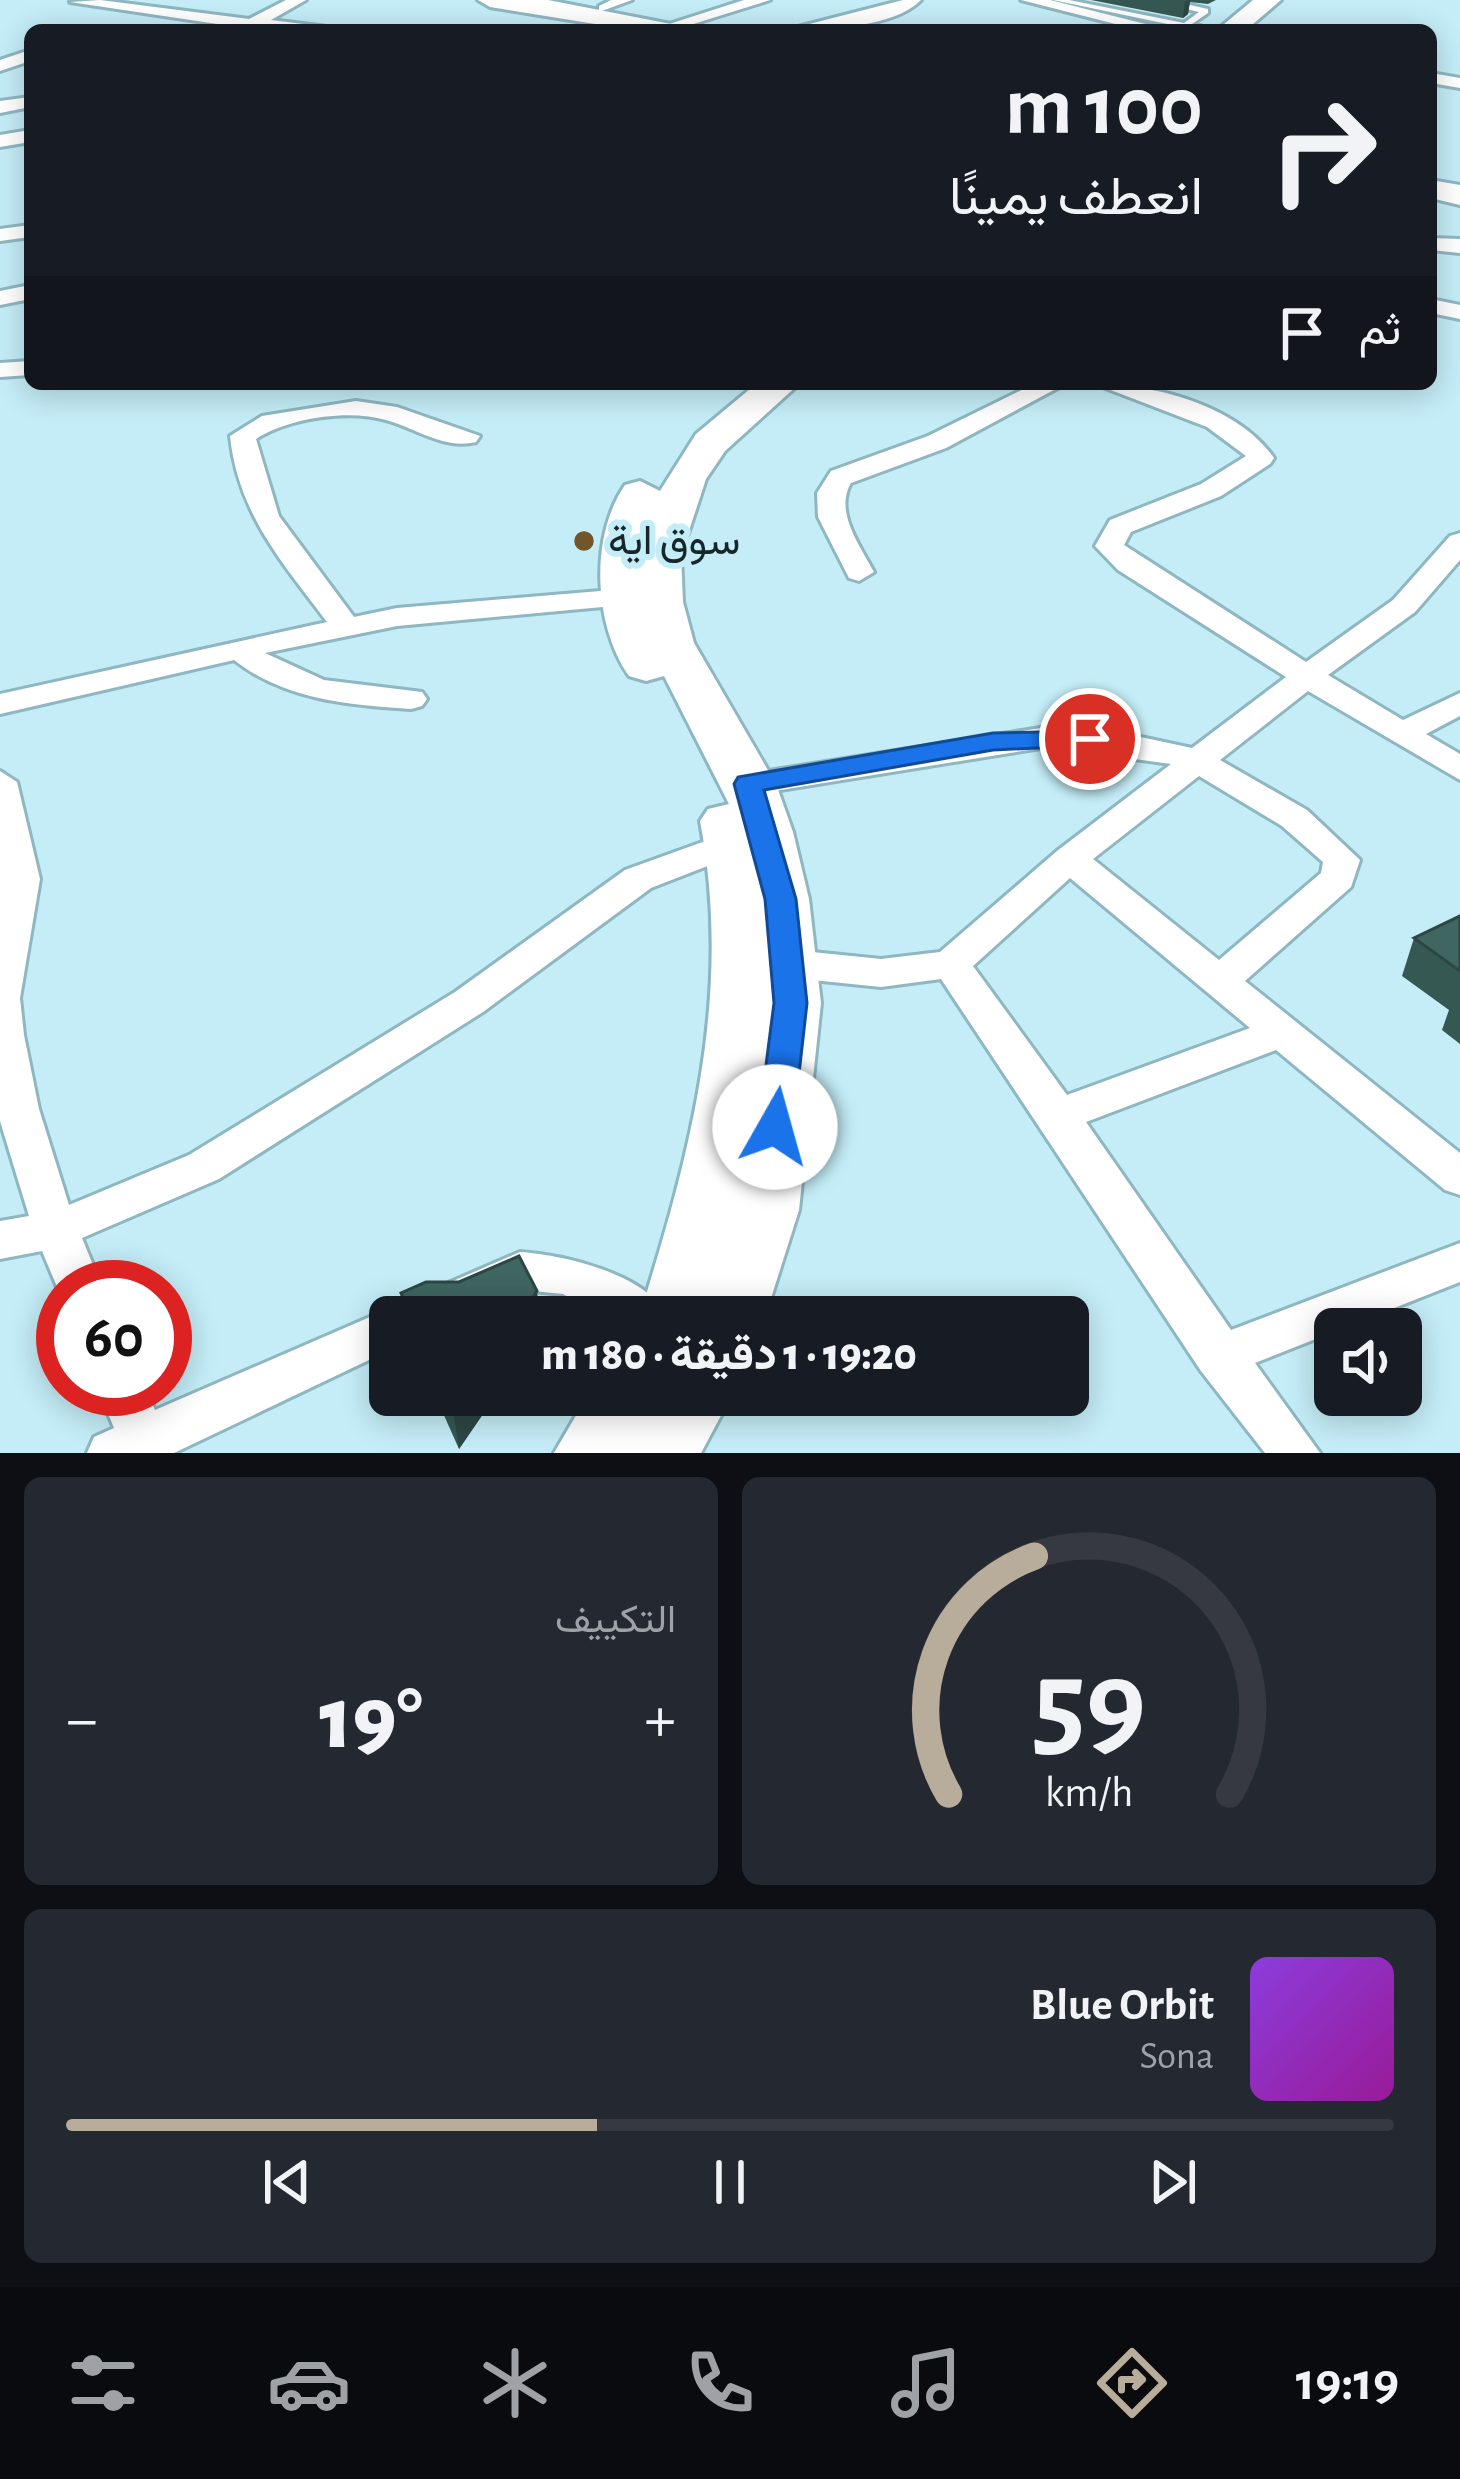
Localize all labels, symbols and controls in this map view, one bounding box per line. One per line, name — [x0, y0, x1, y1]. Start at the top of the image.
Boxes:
text: 100 m — [1005, 66, 1203, 150]
icon: right — [1245, 72, 1401, 228]
text: انعطف يمينًا — [949, 171, 1203, 225]
icon: arrive — [1269, 300, 1335, 366]
text: ثم — [1359, 308, 1401, 353]
place label: سوق اية — [608, 520, 740, 565]
marker: سوق اية — [571, 528, 597, 554]
pin — [1039, 688, 1141, 790]
icon: arrive — [1057, 706, 1123, 772]
position arrow — [712, 1064, 838, 1190]
speed limit sign: 60 — [36, 1260, 192, 1416]
map controls — [1314, 1308, 1422, 1416]
button: sound — [1314, 1308, 1422, 1416]
text: 19:20 · 1 دقيقة · 180 m — [541, 1333, 917, 1378]
text: التكييف — [555, 1601, 676, 1640]
text: 59 — [1032, 1643, 1146, 1768]
text: 19° — [319, 1675, 423, 1765]
text: − — [66, 1687, 98, 1753]
text: + — [644, 1687, 676, 1753]
text: km/h — [1045, 1772, 1133, 1815]
text: Blue Orbit — [1030, 1983, 1214, 2028]
text: Sona — [1139, 2037, 1214, 2076]
icon: previous — [254, 2149, 320, 2215]
icon: pause — [697, 2149, 763, 2215]
icon: next — [1140, 2149, 1206, 2215]
icon: filters — [61, 2341, 145, 2425]
icon: car — [267, 2341, 351, 2425]
icon: climate — [473, 2341, 557, 2425]
icon: phone — [678, 2341, 762, 2425]
icon: music — [884, 2341, 968, 2425]
icon: directions — [1090, 2341, 1174, 2425]
text: 19:19 — [1296, 2356, 1399, 2410]

